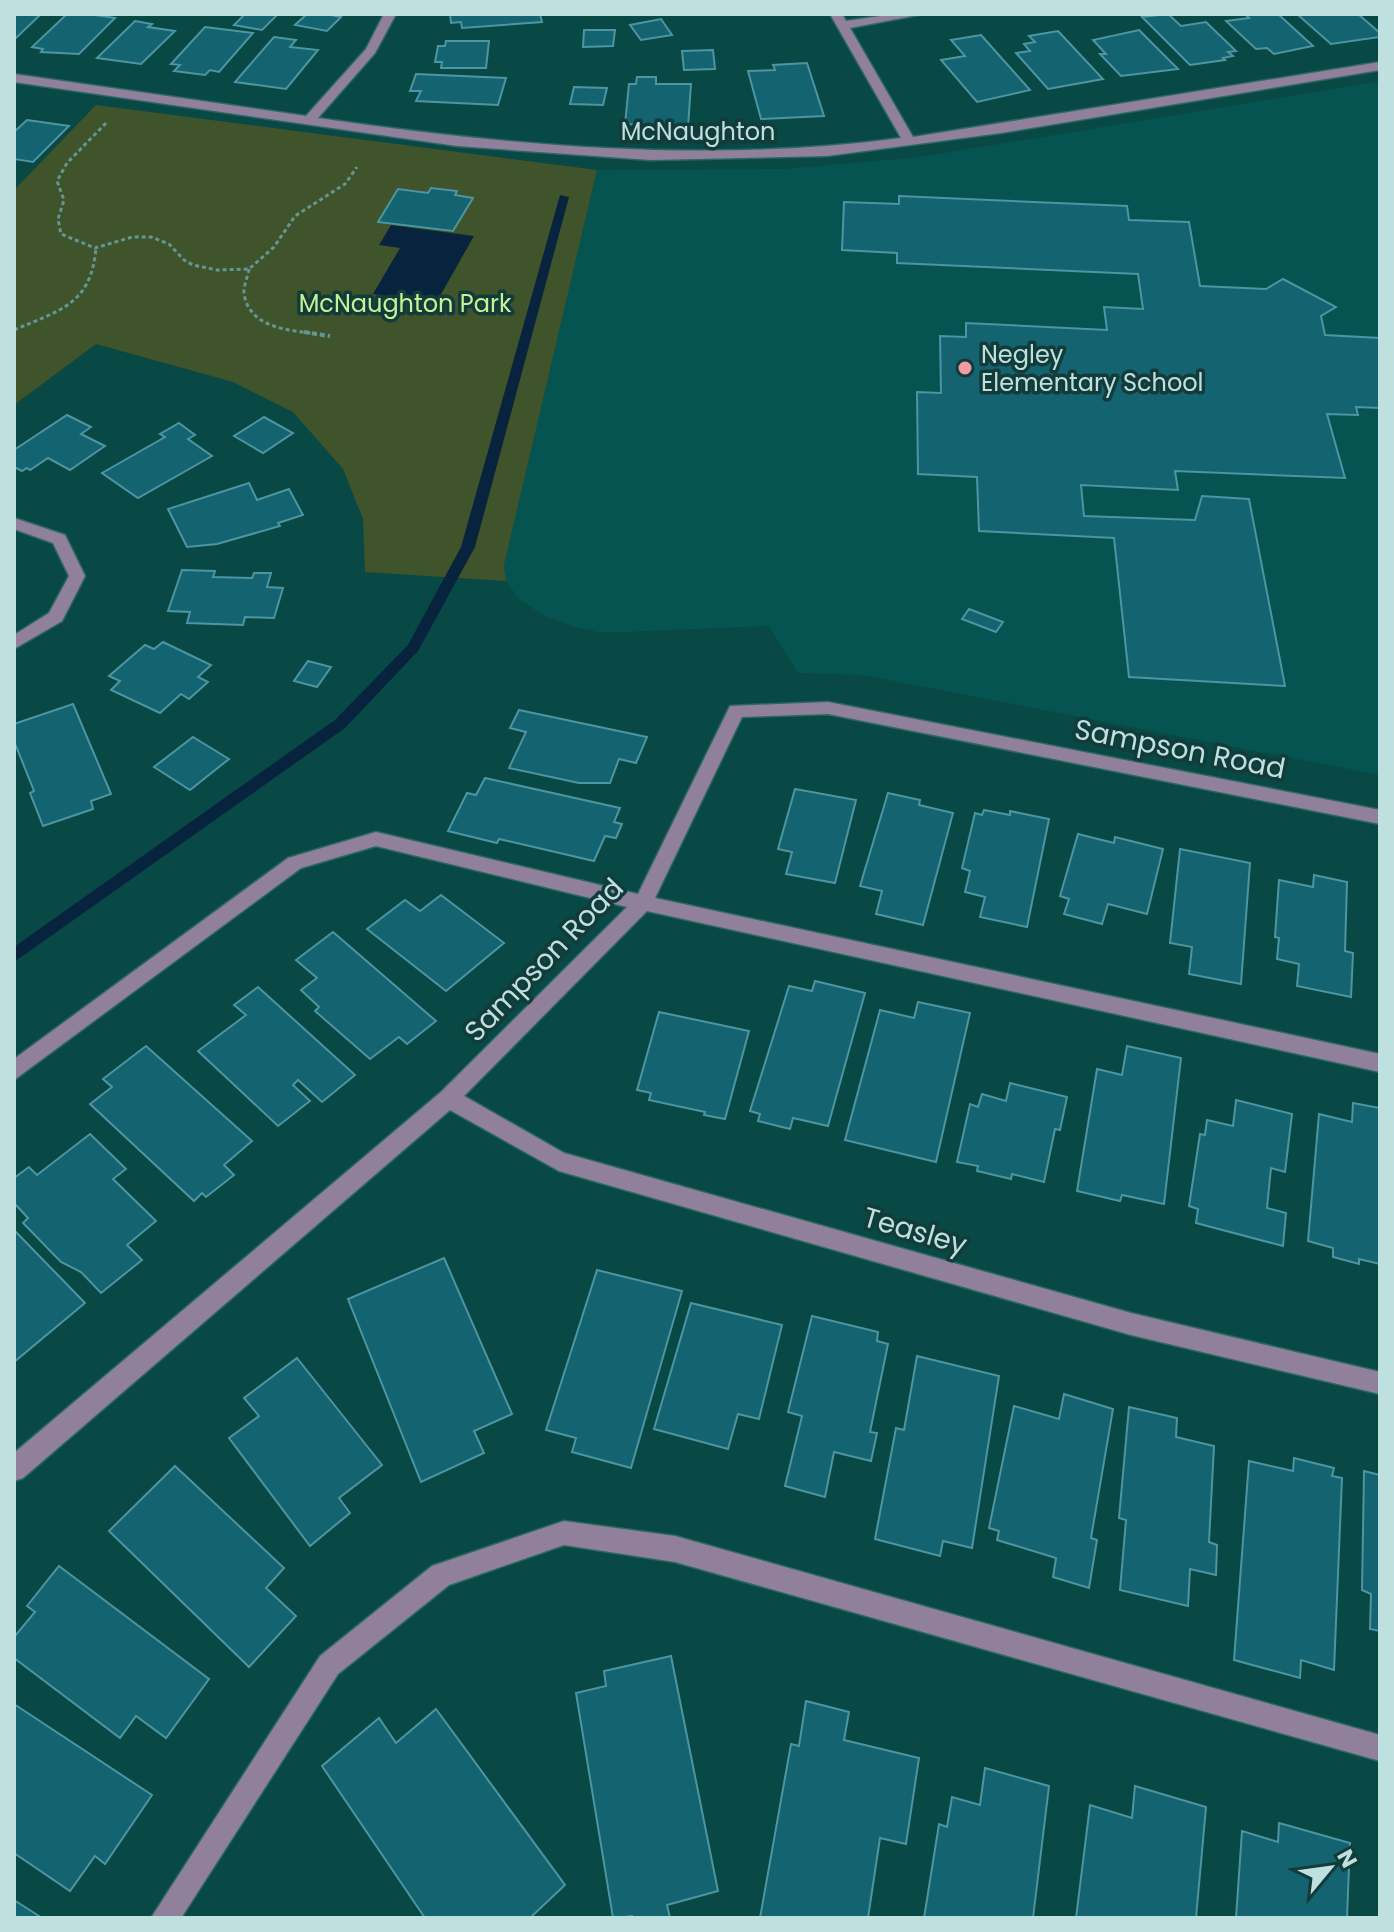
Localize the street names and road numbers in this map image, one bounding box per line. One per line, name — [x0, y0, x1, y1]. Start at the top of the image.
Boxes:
street label: McNaughton — [621, 115, 775, 148]
street label: Sampson Road — [1071, 709, 1289, 789]
street label: Sampson Road — [456, 870, 632, 1050]
street label: Teasley — [859, 1198, 972, 1264]

